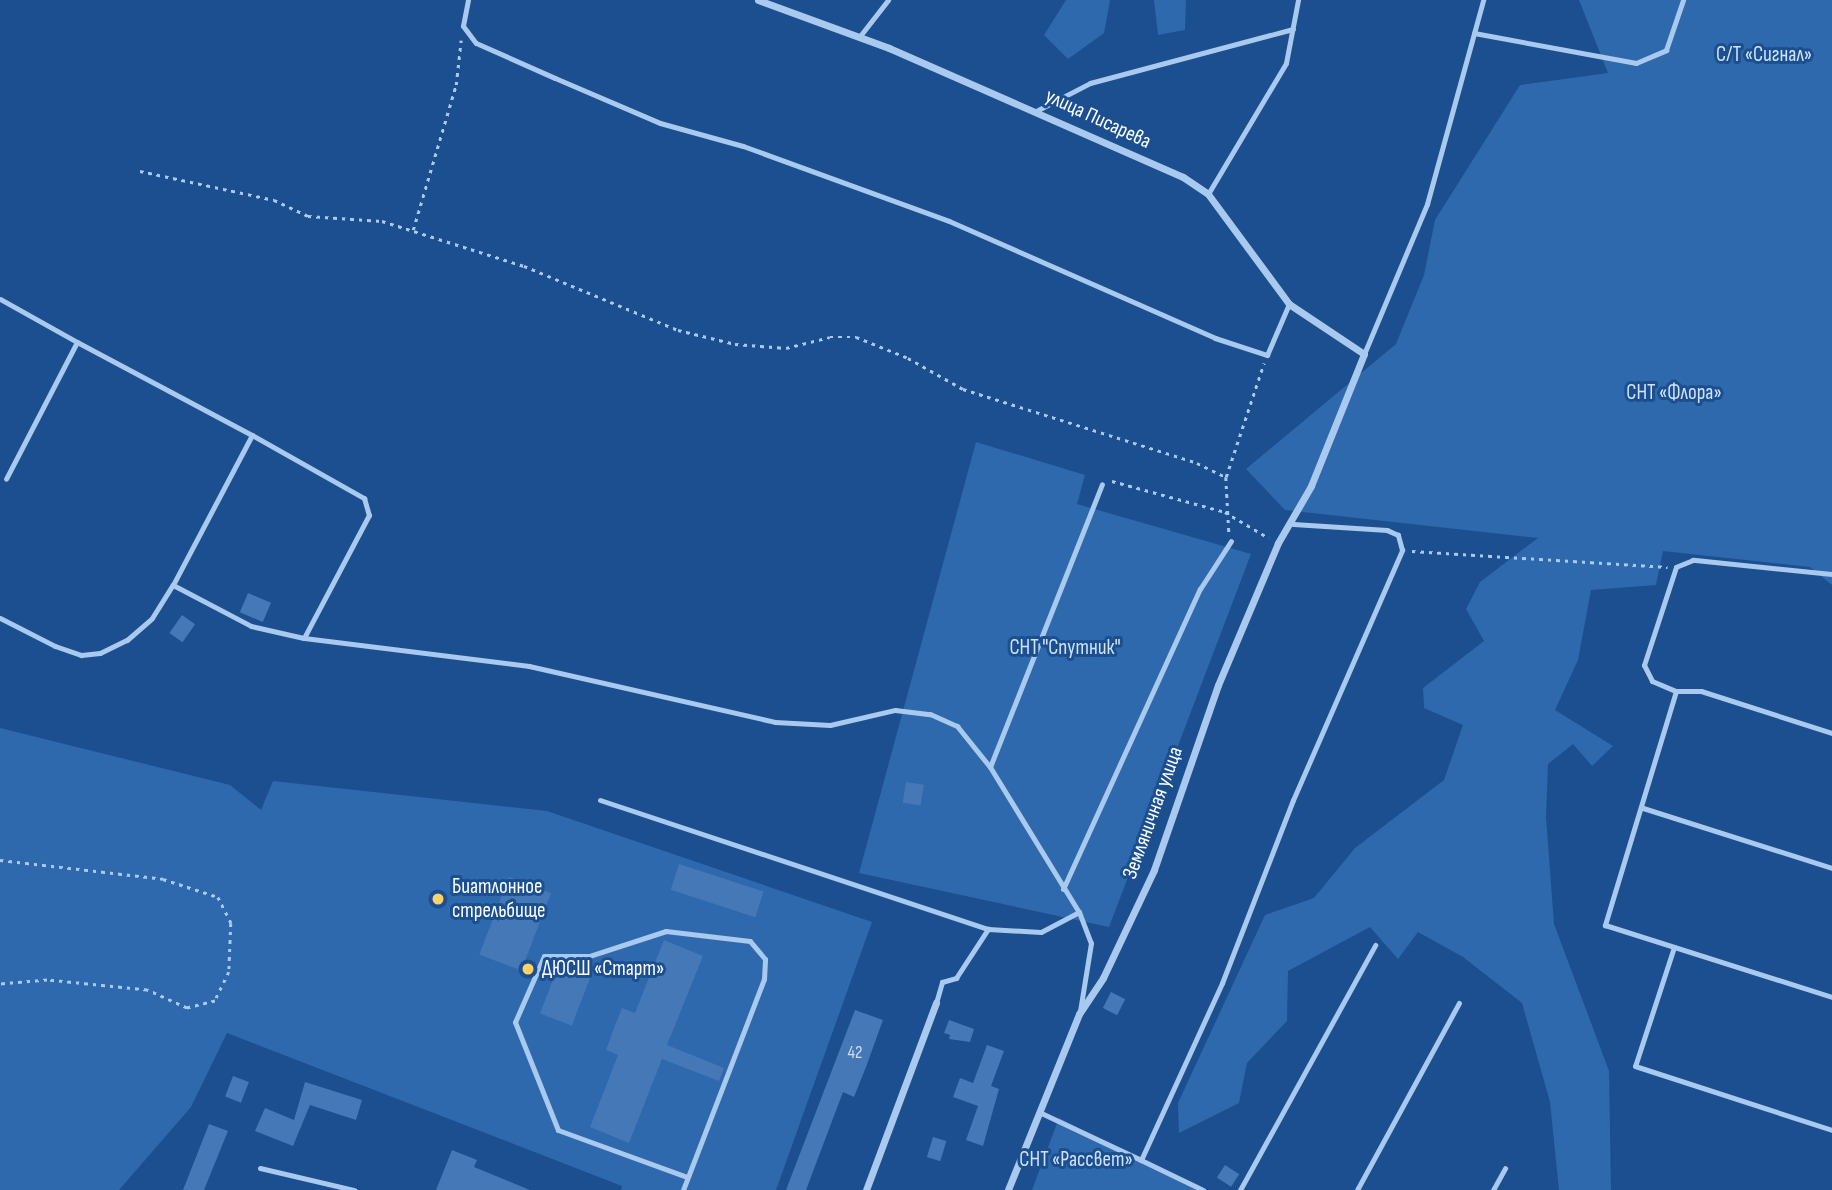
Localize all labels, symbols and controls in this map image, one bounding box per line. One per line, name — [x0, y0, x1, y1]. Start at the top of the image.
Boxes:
park label: С/Т «Сигнал» — [1716, 42, 1812, 68]
street label: улица Писарева — [1041, 84, 1155, 154]
park label: СНТ «Флора» — [1626, 380, 1722, 406]
park label: СНТ "Спутник" — [1009, 635, 1121, 661]
street label: Земляничная улица — [1117, 743, 1189, 883]
place label: Биатлонное стрельбище — [452, 874, 546, 924]
marker: Биатлонное стрельбище — [430, 891, 446, 907]
place label: ДЮСШ «Старт» — [542, 956, 664, 982]
marker: ДЮСШ «Старт» — [520, 961, 536, 977]
house number: 42 — [847, 1042, 863, 1064]
park label: СНТ «Рассвет» — [1019, 1147, 1133, 1173]

